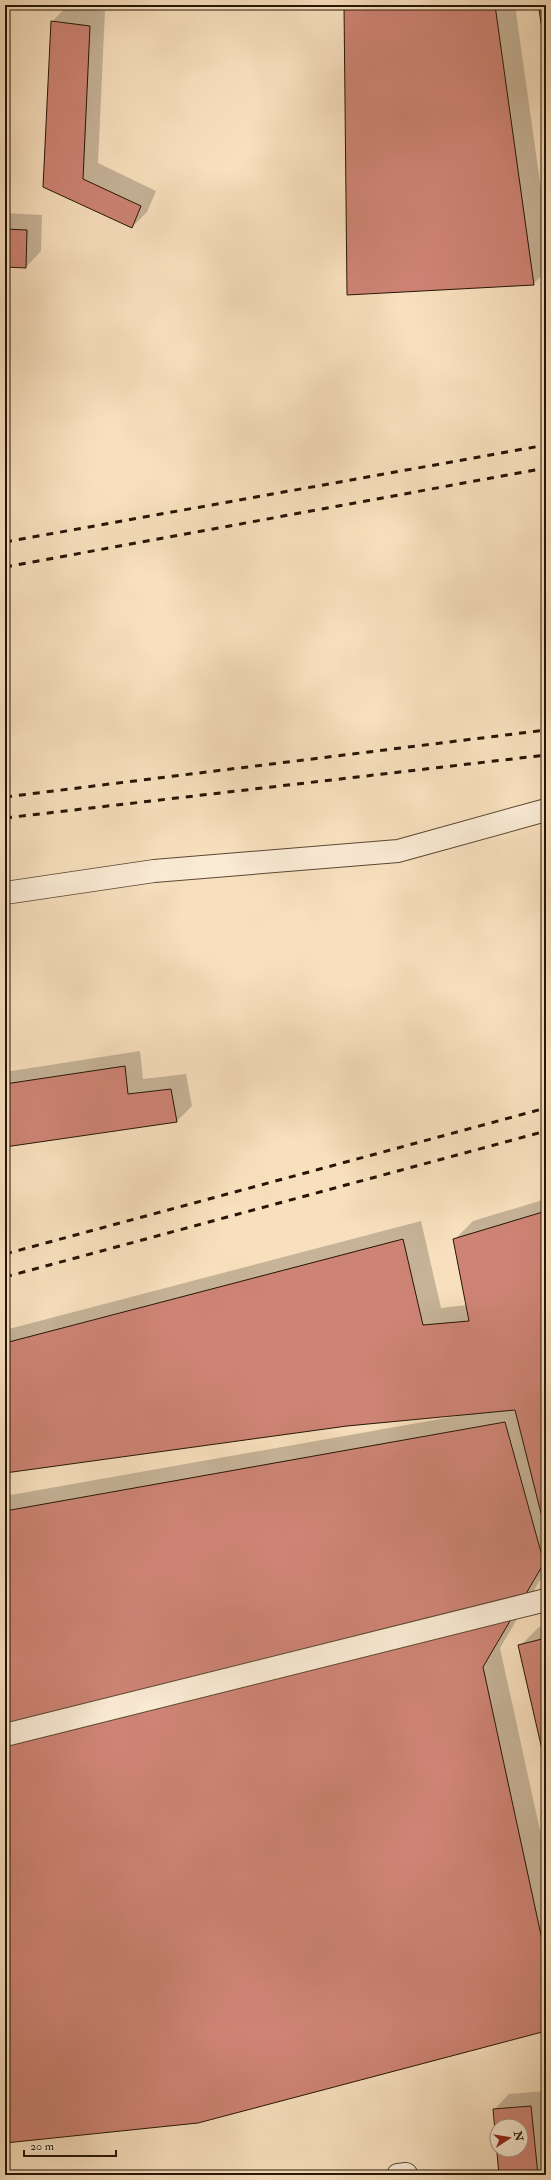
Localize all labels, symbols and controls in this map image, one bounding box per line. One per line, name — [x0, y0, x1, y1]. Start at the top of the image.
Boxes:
north arrow — [489, 2118, 529, 2158]
text: N — [511, 2129, 526, 2143]
scale bar — [24, 2132, 116, 2158]
text: 20 m — [30, 2139, 55, 2154]

